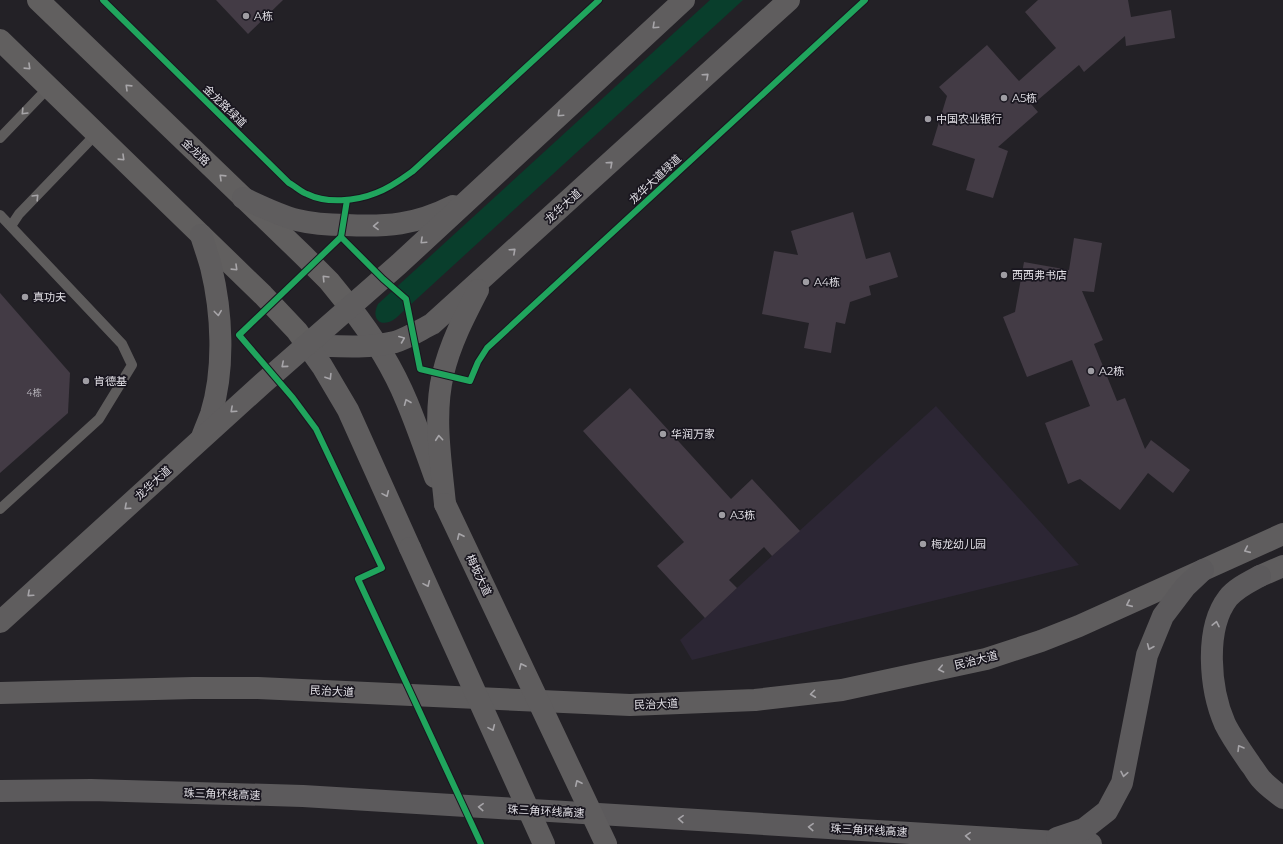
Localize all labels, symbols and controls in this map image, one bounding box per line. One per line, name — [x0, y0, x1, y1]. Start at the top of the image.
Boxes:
place label: A栋 — [254, 9, 273, 23]
marker: A栋 — [241, 11, 251, 21]
one-way arrow — [652, 22, 660, 29]
one-way arrow — [23, 62, 31, 70]
one-way arrow — [701, 74, 708, 81]
street label: 金龙路绿道 — [200, 82, 250, 130]
one-way arrow — [125, 84, 133, 92]
place label: A5栋 — [1012, 91, 1037, 105]
marker: A5栋 — [999, 93, 1009, 103]
one-way arrow — [22, 107, 29, 115]
one-way arrow — [557, 110, 564, 117]
place label: 中国农业银行 — [936, 112, 1002, 126]
marker: 中国农业银行 — [923, 114, 933, 124]
street label: 金龙路 — [179, 136, 213, 168]
street label: 龙华大道绿道 — [626, 151, 684, 207]
one-way arrow — [117, 153, 125, 160]
one-way arrow — [605, 161, 612, 168]
one-way arrow — [219, 174, 227, 182]
street label: 龙华大道 — [542, 186, 584, 226]
one-way arrow — [31, 194, 38, 201]
one-way arrow — [373, 222, 379, 230]
one-way arrow — [420, 236, 428, 244]
one-way arrow — [509, 249, 516, 256]
one-way arrow — [230, 263, 238, 271]
place label: 西西弗书店 — [1012, 268, 1067, 282]
marker: 西西弗书店 — [999, 270, 1009, 280]
one-way arrow — [322, 275, 330, 283]
place label: A4栋 — [814, 275, 840, 289]
marker: A4栋 — [801, 277, 811, 287]
place label: 真功夫 — [33, 290, 66, 304]
marker: 真功夫 — [20, 292, 30, 302]
one-way arrow — [213, 310, 222, 317]
one-way arrow — [397, 336, 405, 344]
one-way arrow — [282, 360, 289, 367]
place label: A2栋 — [1099, 364, 1124, 378]
marker: A2栋 — [1086, 366, 1096, 376]
one-way arrow — [324, 373, 332, 380]
place label: 肯德基 — [94, 374, 127, 388]
marker: 肯德基 — [81, 376, 91, 386]
house number: 4栋 — [27, 387, 41, 398]
one-way arrow — [404, 399, 412, 406]
one-way arrow — [231, 406, 238, 413]
place label: 华润万家 — [671, 427, 715, 441]
marker: 华润万家 — [658, 429, 668, 439]
one-way arrow — [435, 435, 444, 441]
street label: 龙华大道 — [132, 463, 174, 503]
one-way arrow — [381, 490, 389, 497]
one-way arrow — [124, 502, 132, 510]
place label: A3栋 — [730, 508, 755, 522]
marker: A3栋 — [717, 510, 727, 520]
one-way arrow — [457, 533, 465, 540]
place label: 梅龙幼儿园 — [931, 537, 986, 551]
marker: 梅龙幼儿园 — [918, 539, 928, 549]
one-way arrow — [1244, 545, 1252, 553]
street label: 梅坂大道 — [463, 552, 495, 598]
one-way arrow — [422, 580, 430, 587]
one-way arrow — [28, 590, 35, 597]
one-way arrow — [1126, 599, 1133, 607]
one-way arrow — [1211, 621, 1219, 627]
one-way arrow — [1147, 643, 1155, 651]
street label: 民治大道 — [953, 648, 999, 672]
one-way arrow — [519, 663, 527, 670]
one-way arrow — [937, 665, 944, 673]
street label: 民治大道 — [310, 683, 354, 699]
one-way arrow — [810, 689, 816, 698]
street label: 民治大道 — [634, 696, 678, 712]
one-way arrow — [487, 724, 495, 731]
one-way arrow — [1237, 745, 1245, 752]
one-way arrow — [1120, 771, 1128, 777]
one-way arrow — [575, 780, 583, 788]
street label: 珠三角环线高速 — [183, 786, 261, 802]
one-way arrow — [478, 802, 484, 811]
street label: 珠三角环线高速 — [507, 802, 585, 820]
one-way arrow — [678, 814, 684, 823]
street label: 珠三角环线高速 — [830, 821, 908, 839]
one-way arrow — [808, 822, 814, 831]
one-way arrow — [965, 832, 971, 841]

